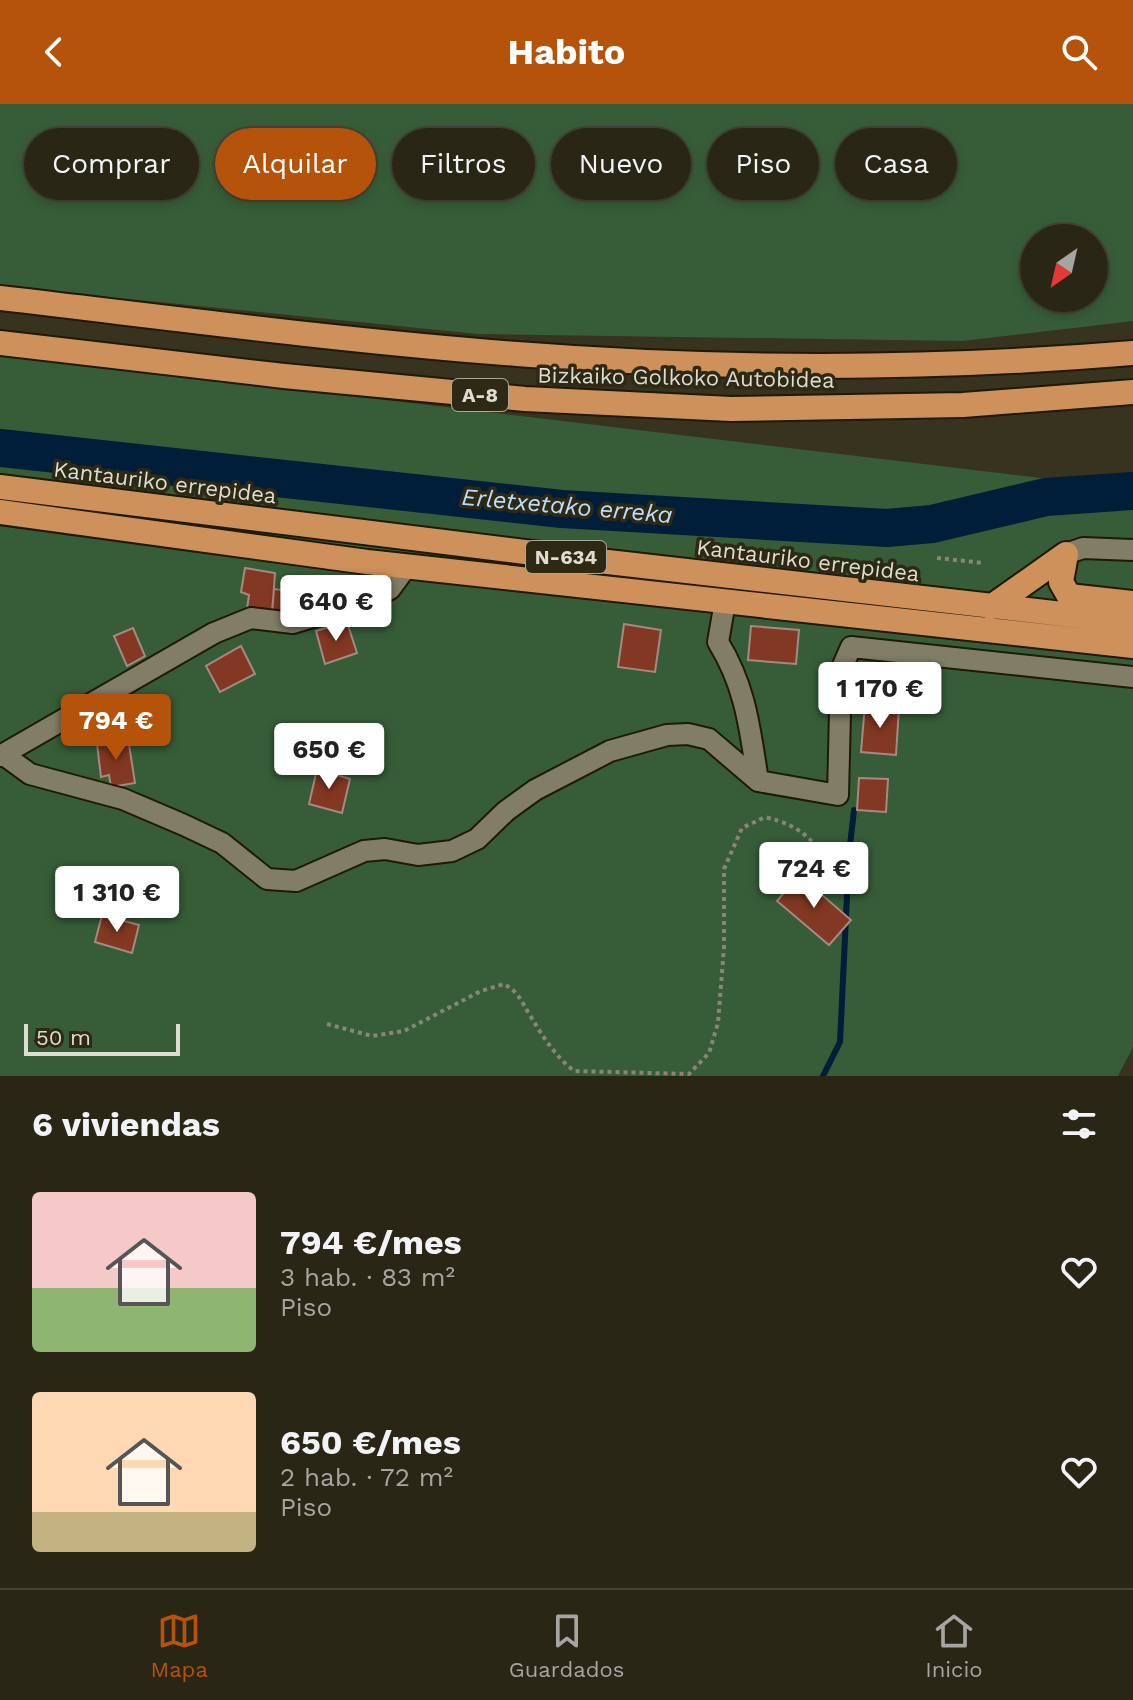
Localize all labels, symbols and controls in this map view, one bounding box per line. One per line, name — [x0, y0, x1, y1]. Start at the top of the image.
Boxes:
icon: back — [32, 30, 76, 74]
icon: search — [1057, 30, 1101, 74]
text: Habito — [508, 31, 625, 73]
chip: Comprar — [24, 128, 199, 200]
chip: Alquilar — [215, 128, 376, 200]
chip: Filtros — [392, 128, 535, 200]
chip: Nuevo — [551, 128, 691, 200]
chip: Piso — [707, 128, 819, 200]
chip: Casa — [835, 128, 957, 200]
north arrow — [1020, 224, 1108, 312]
map controls — [1020, 224, 1108, 312]
street label: Bizkaiko Golkoko Autobidea — [537, 362, 835, 393]
road number: A-8 — [452, 379, 508, 411]
street label: Kantauriko errepidea — [52, 456, 278, 509]
water label: Erletxetako erreka — [460, 483, 674, 529]
street label: Kantauriko errepidea — [695, 534, 921, 587]
road number: N-634 — [526, 541, 606, 573]
pin: 640 € — [280, 575, 392, 643]
text: 640 € — [298, 586, 374, 616]
pin: 1 170 € — [806, 662, 954, 730]
text: 1 170 € — [836, 673, 924, 703]
pin: 794 € — [60, 694, 172, 762]
text: 794 € — [79, 705, 153, 735]
pin: 650 € — [273, 723, 385, 791]
text: 650 € — [292, 734, 366, 764]
pin: 724 € — [758, 842, 870, 910]
text: 724 € — [777, 853, 851, 883]
pin: 1 310 € — [43, 866, 191, 934]
text: 1 310 € — [73, 877, 161, 907]
scale bar — [24, 1020, 180, 1056]
text: 50 m — [36, 1025, 91, 1050]
icon: filters — [1057, 1102, 1101, 1146]
text: 6 viviendas — [32, 1104, 220, 1144]
text: 794 €/mes — [280, 1222, 462, 1262]
icon: home — [96, 1224, 192, 1320]
icon: heart — [1057, 1250, 1101, 1294]
text: 3 hab. · 83 m² — [280, 1262, 455, 1292]
text: Piso — [280, 1292, 332, 1322]
text: 650 €/mes — [280, 1422, 461, 1462]
icon: home — [96, 1424, 192, 1520]
icon: heart — [1057, 1450, 1101, 1494]
text: 2 hab. · 72 m² — [280, 1462, 453, 1492]
text: Piso — [280, 1492, 332, 1522]
tab: Mapa — [150, 1609, 208, 1682]
tab: Guardados — [509, 1609, 624, 1682]
tab: Inicio — [925, 1609, 982, 1682]

